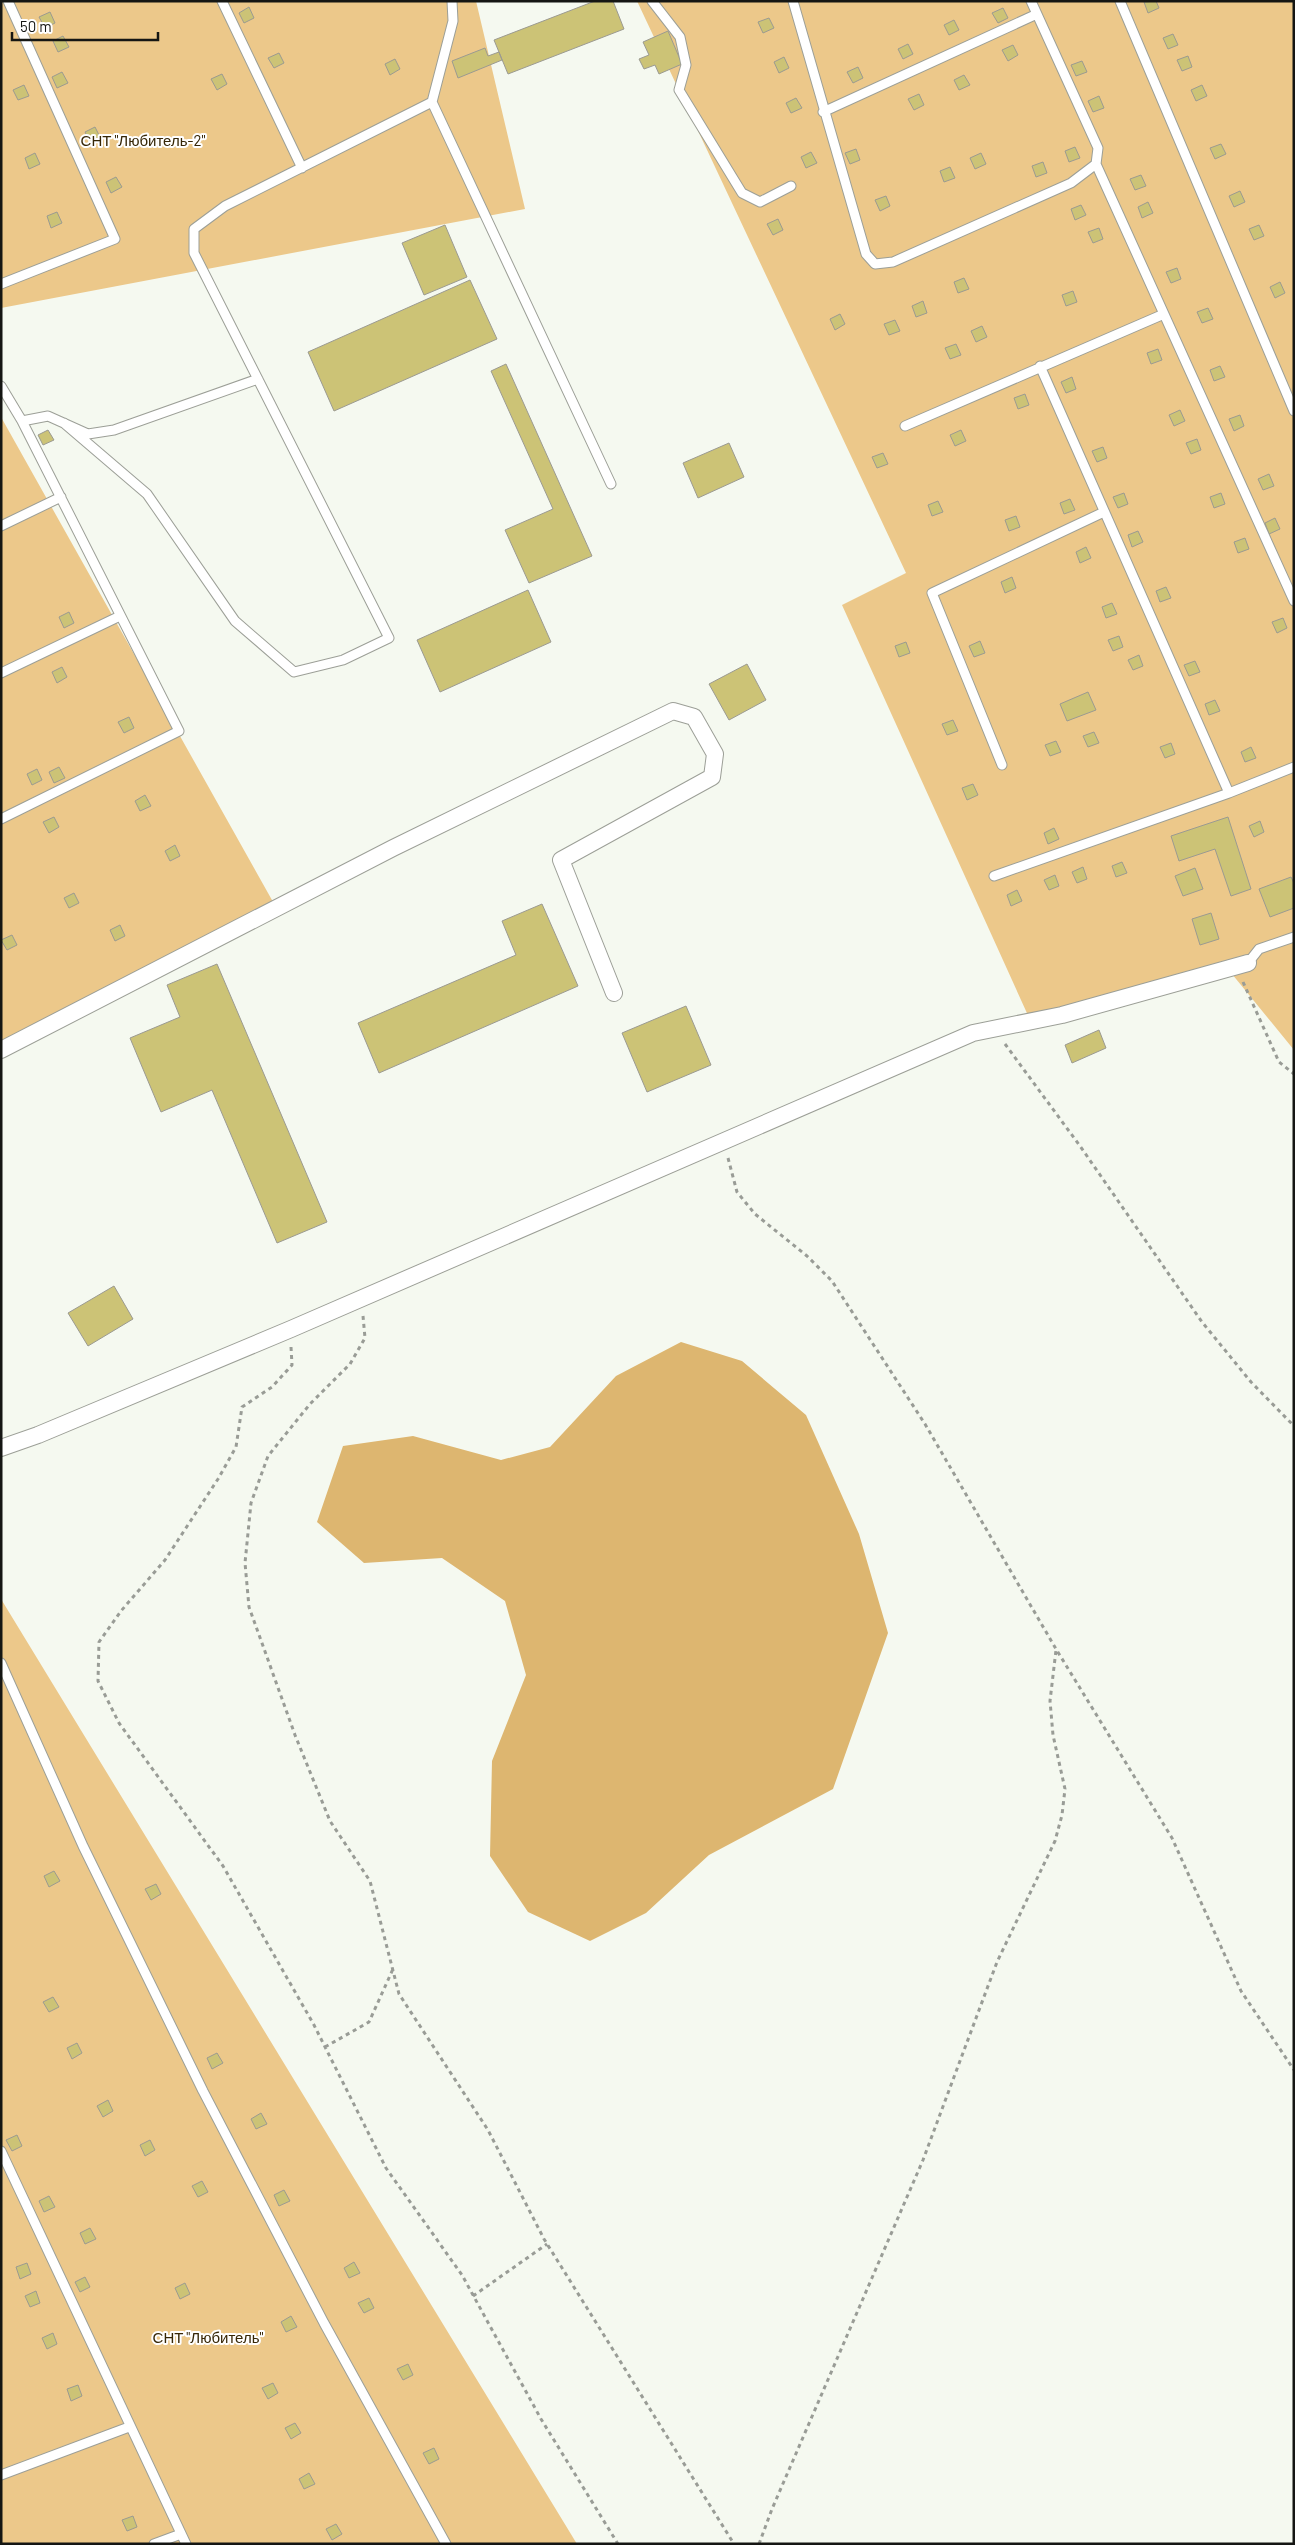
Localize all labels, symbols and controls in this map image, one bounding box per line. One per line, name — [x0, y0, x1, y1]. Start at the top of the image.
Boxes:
scale bar — [12, 10, 159, 42]
text: 50 m — [20, 17, 52, 35]
park label: СНТ "Любитель-2" — [81, 131, 205, 149]
park label: СНТ "Любитель" — [153, 2328, 263, 2346]

